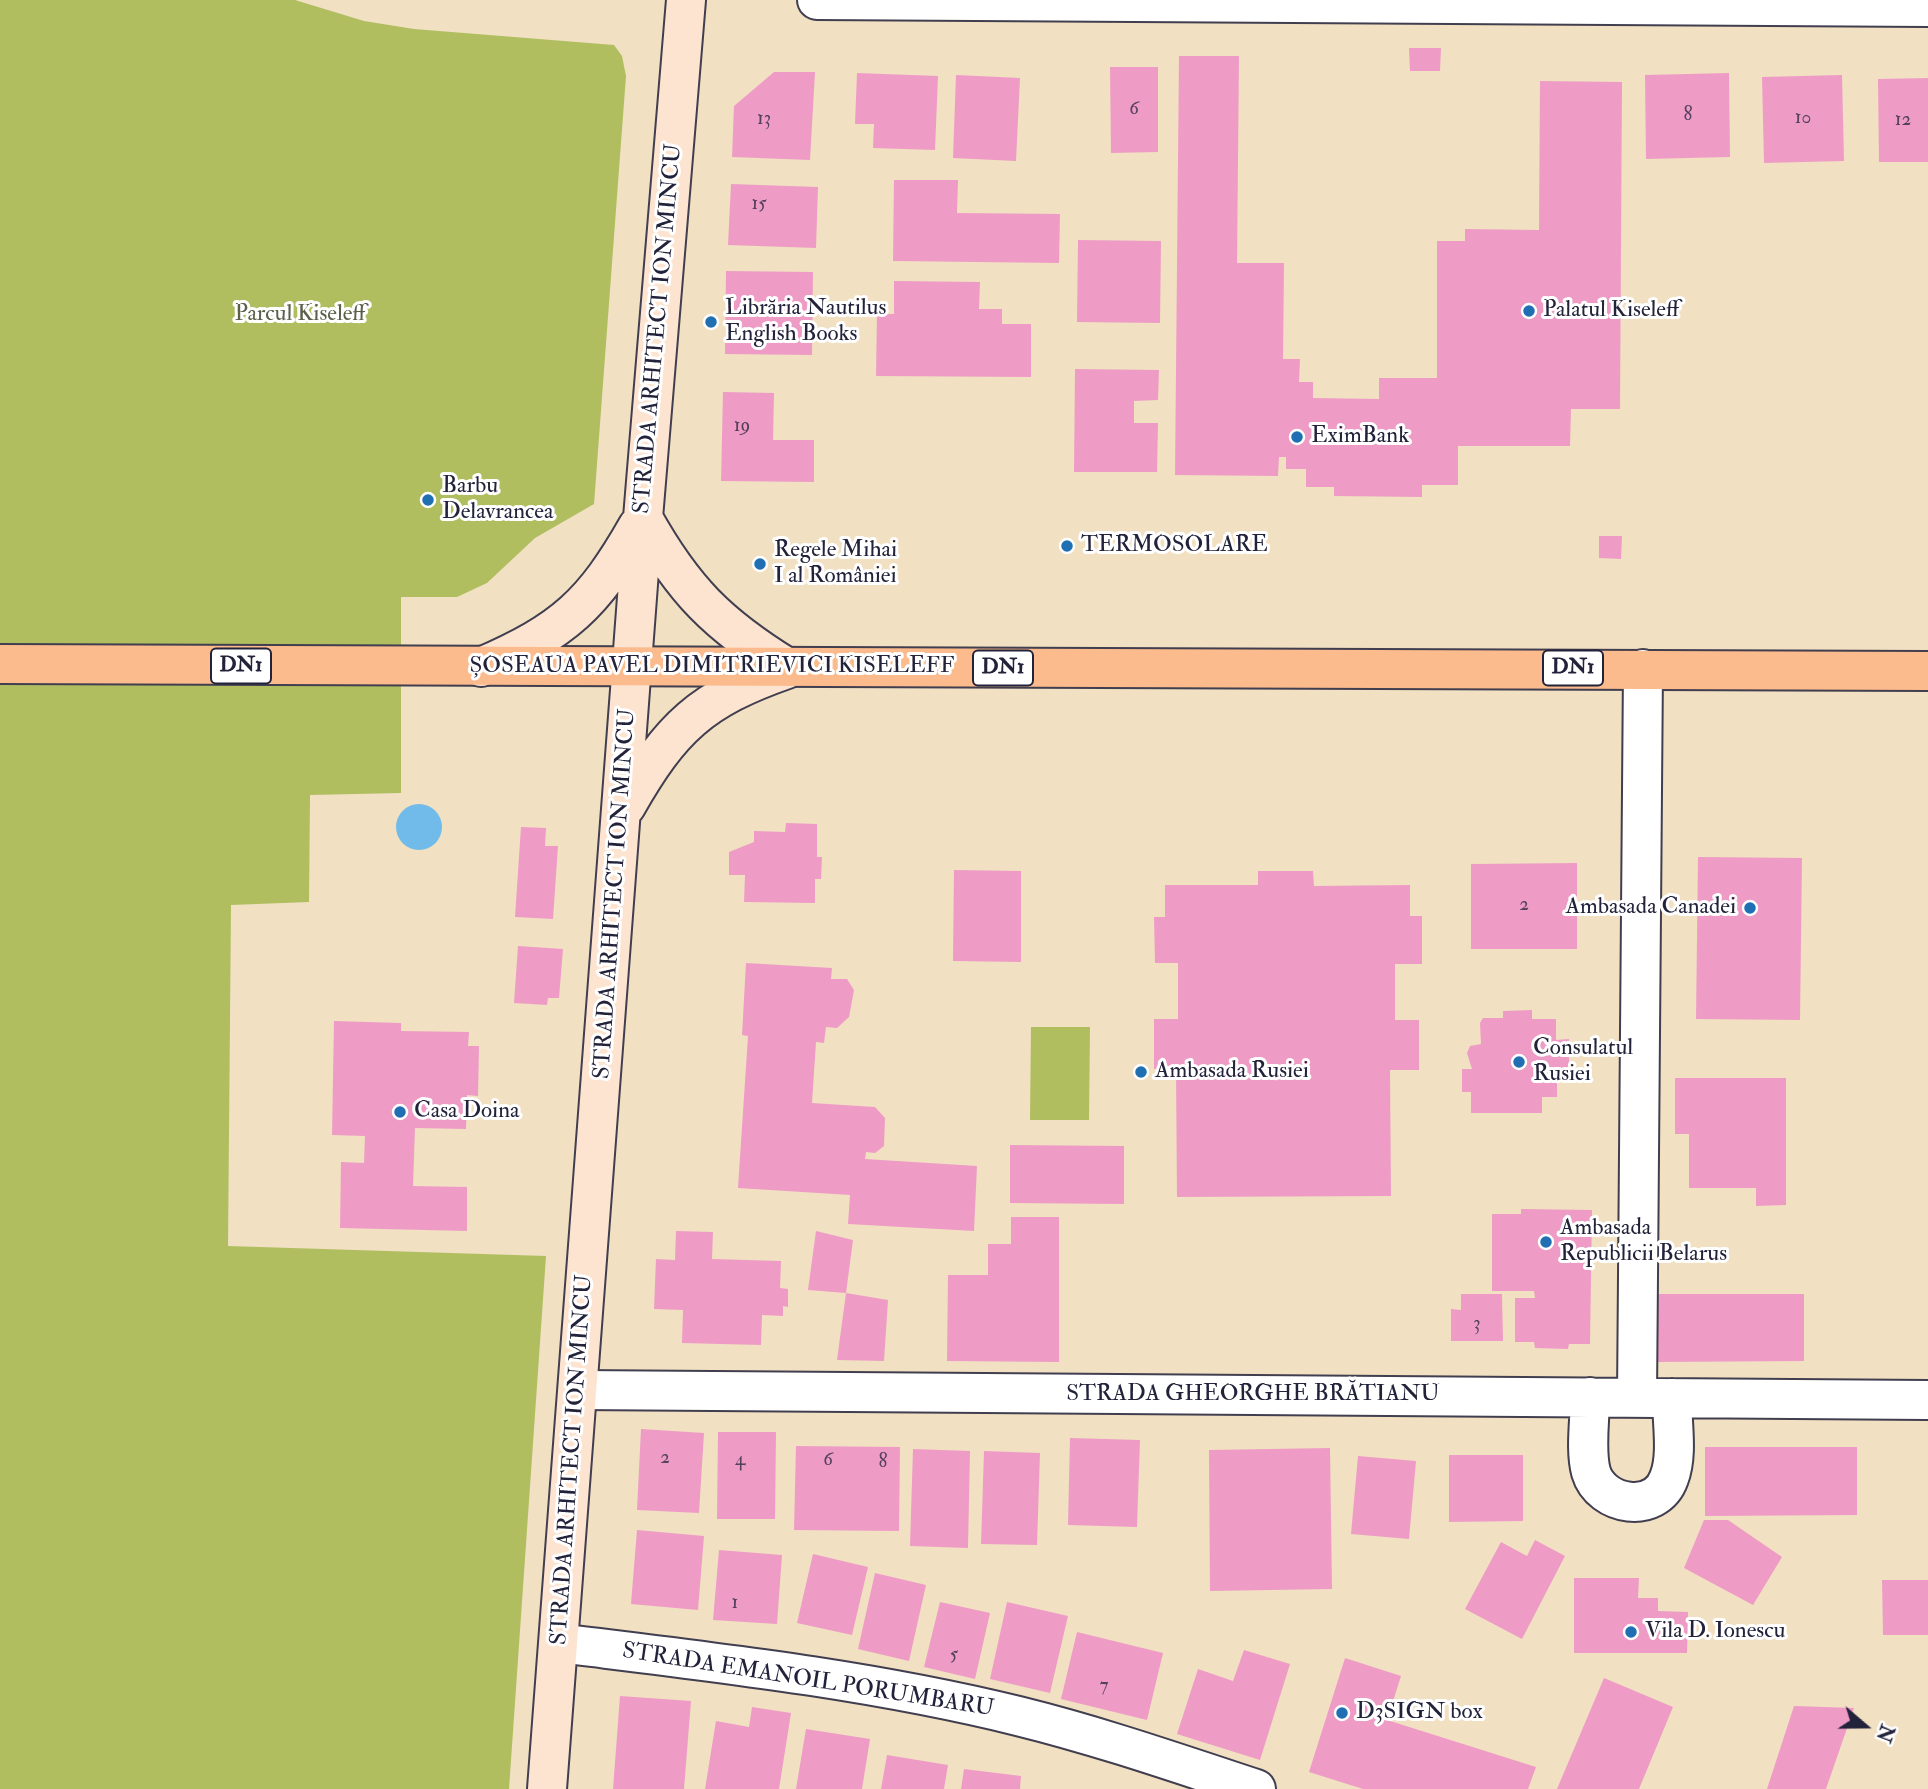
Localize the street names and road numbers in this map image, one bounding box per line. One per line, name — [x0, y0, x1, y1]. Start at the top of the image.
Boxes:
street label: STRADA ARHITECT ION MINCU — [629, 143, 689, 515]
road number: DN1 — [211, 648, 271, 684]
road number: DN1 — [973, 650, 1033, 686]
road number: DN1 — [1543, 650, 1603, 686]
street label: ȘOSEAUA PAVEL DIMITRIEVICI KISELEFF — [470, 653, 954, 681]
street label: STRADA ARHITECT ION MINCU — [589, 708, 643, 1080]
street label: STRADA ARHITECT ION MINCU — [546, 1274, 600, 1646]
street label: STRADA GHEORGHE BRĂTIANU — [1066, 1381, 1440, 1409]
street label: STRADA EMANOIL PORUMBARU — [620, 1638, 996, 1724]

